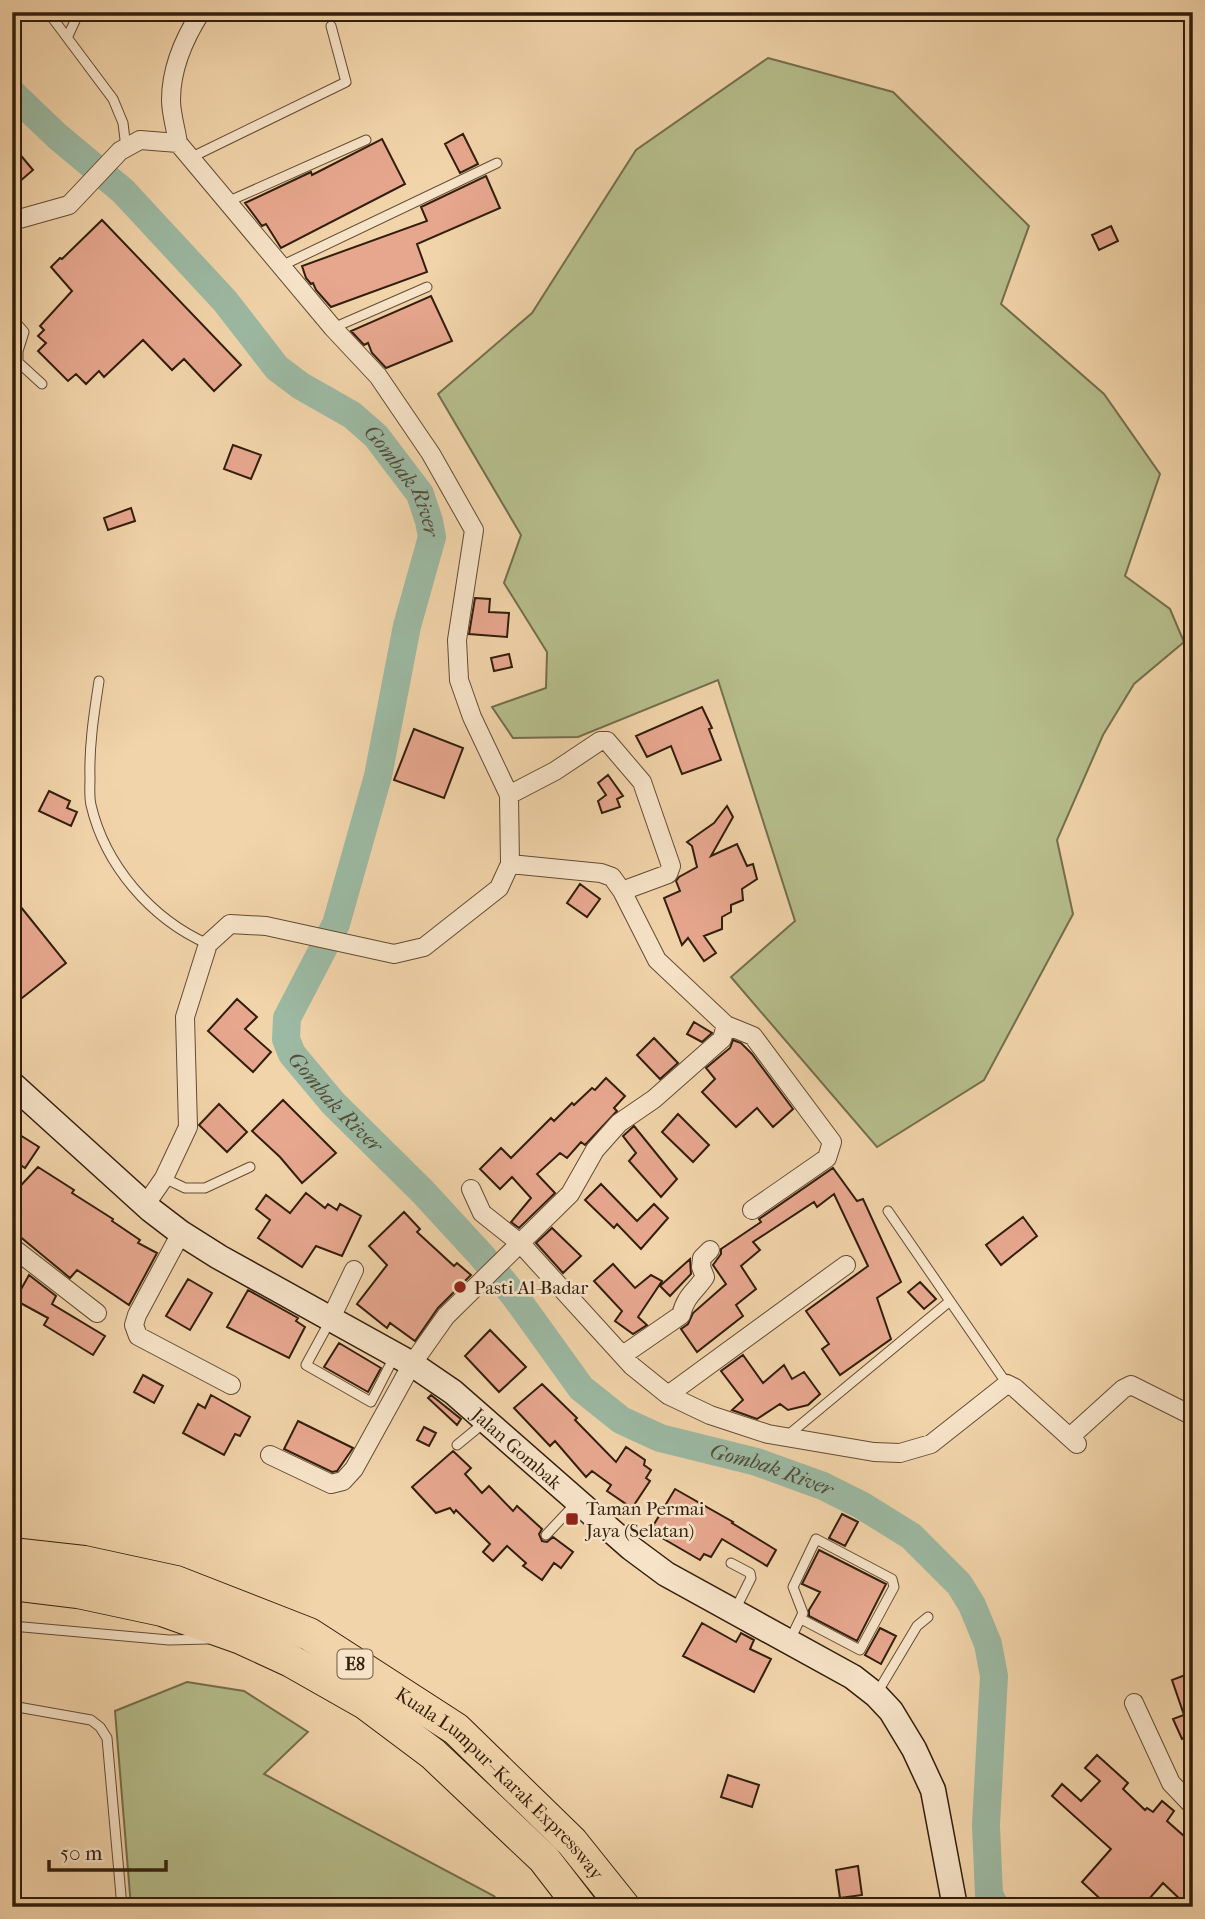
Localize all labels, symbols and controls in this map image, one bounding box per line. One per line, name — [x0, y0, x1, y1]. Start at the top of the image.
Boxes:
water label: Gombak River — [359, 419, 444, 540]
water label: Gombak River — [283, 1047, 389, 1158]
place label: Pasti Al-Badar — [474, 1277, 589, 1299]
marker: Pasti Al-Badar — [452, 1279, 468, 1295]
street label: Jalan Gombak — [466, 1402, 566, 1494]
water label: Gombak River — [708, 1439, 838, 1502]
place label: Taman Permai Jaya (Selatan) — [584, 1498, 705, 1542]
marker: Taman Permai Jaya (Selatan) — [564, 1511, 580, 1527]
road number: E8 — [338, 1650, 372, 1679]
street label: Kuala Lumpur–Karak Expressway — [391, 1683, 608, 1885]
scale bar — [49, 1828, 166, 1872]
text: 50 m — [60, 1841, 103, 1865]

